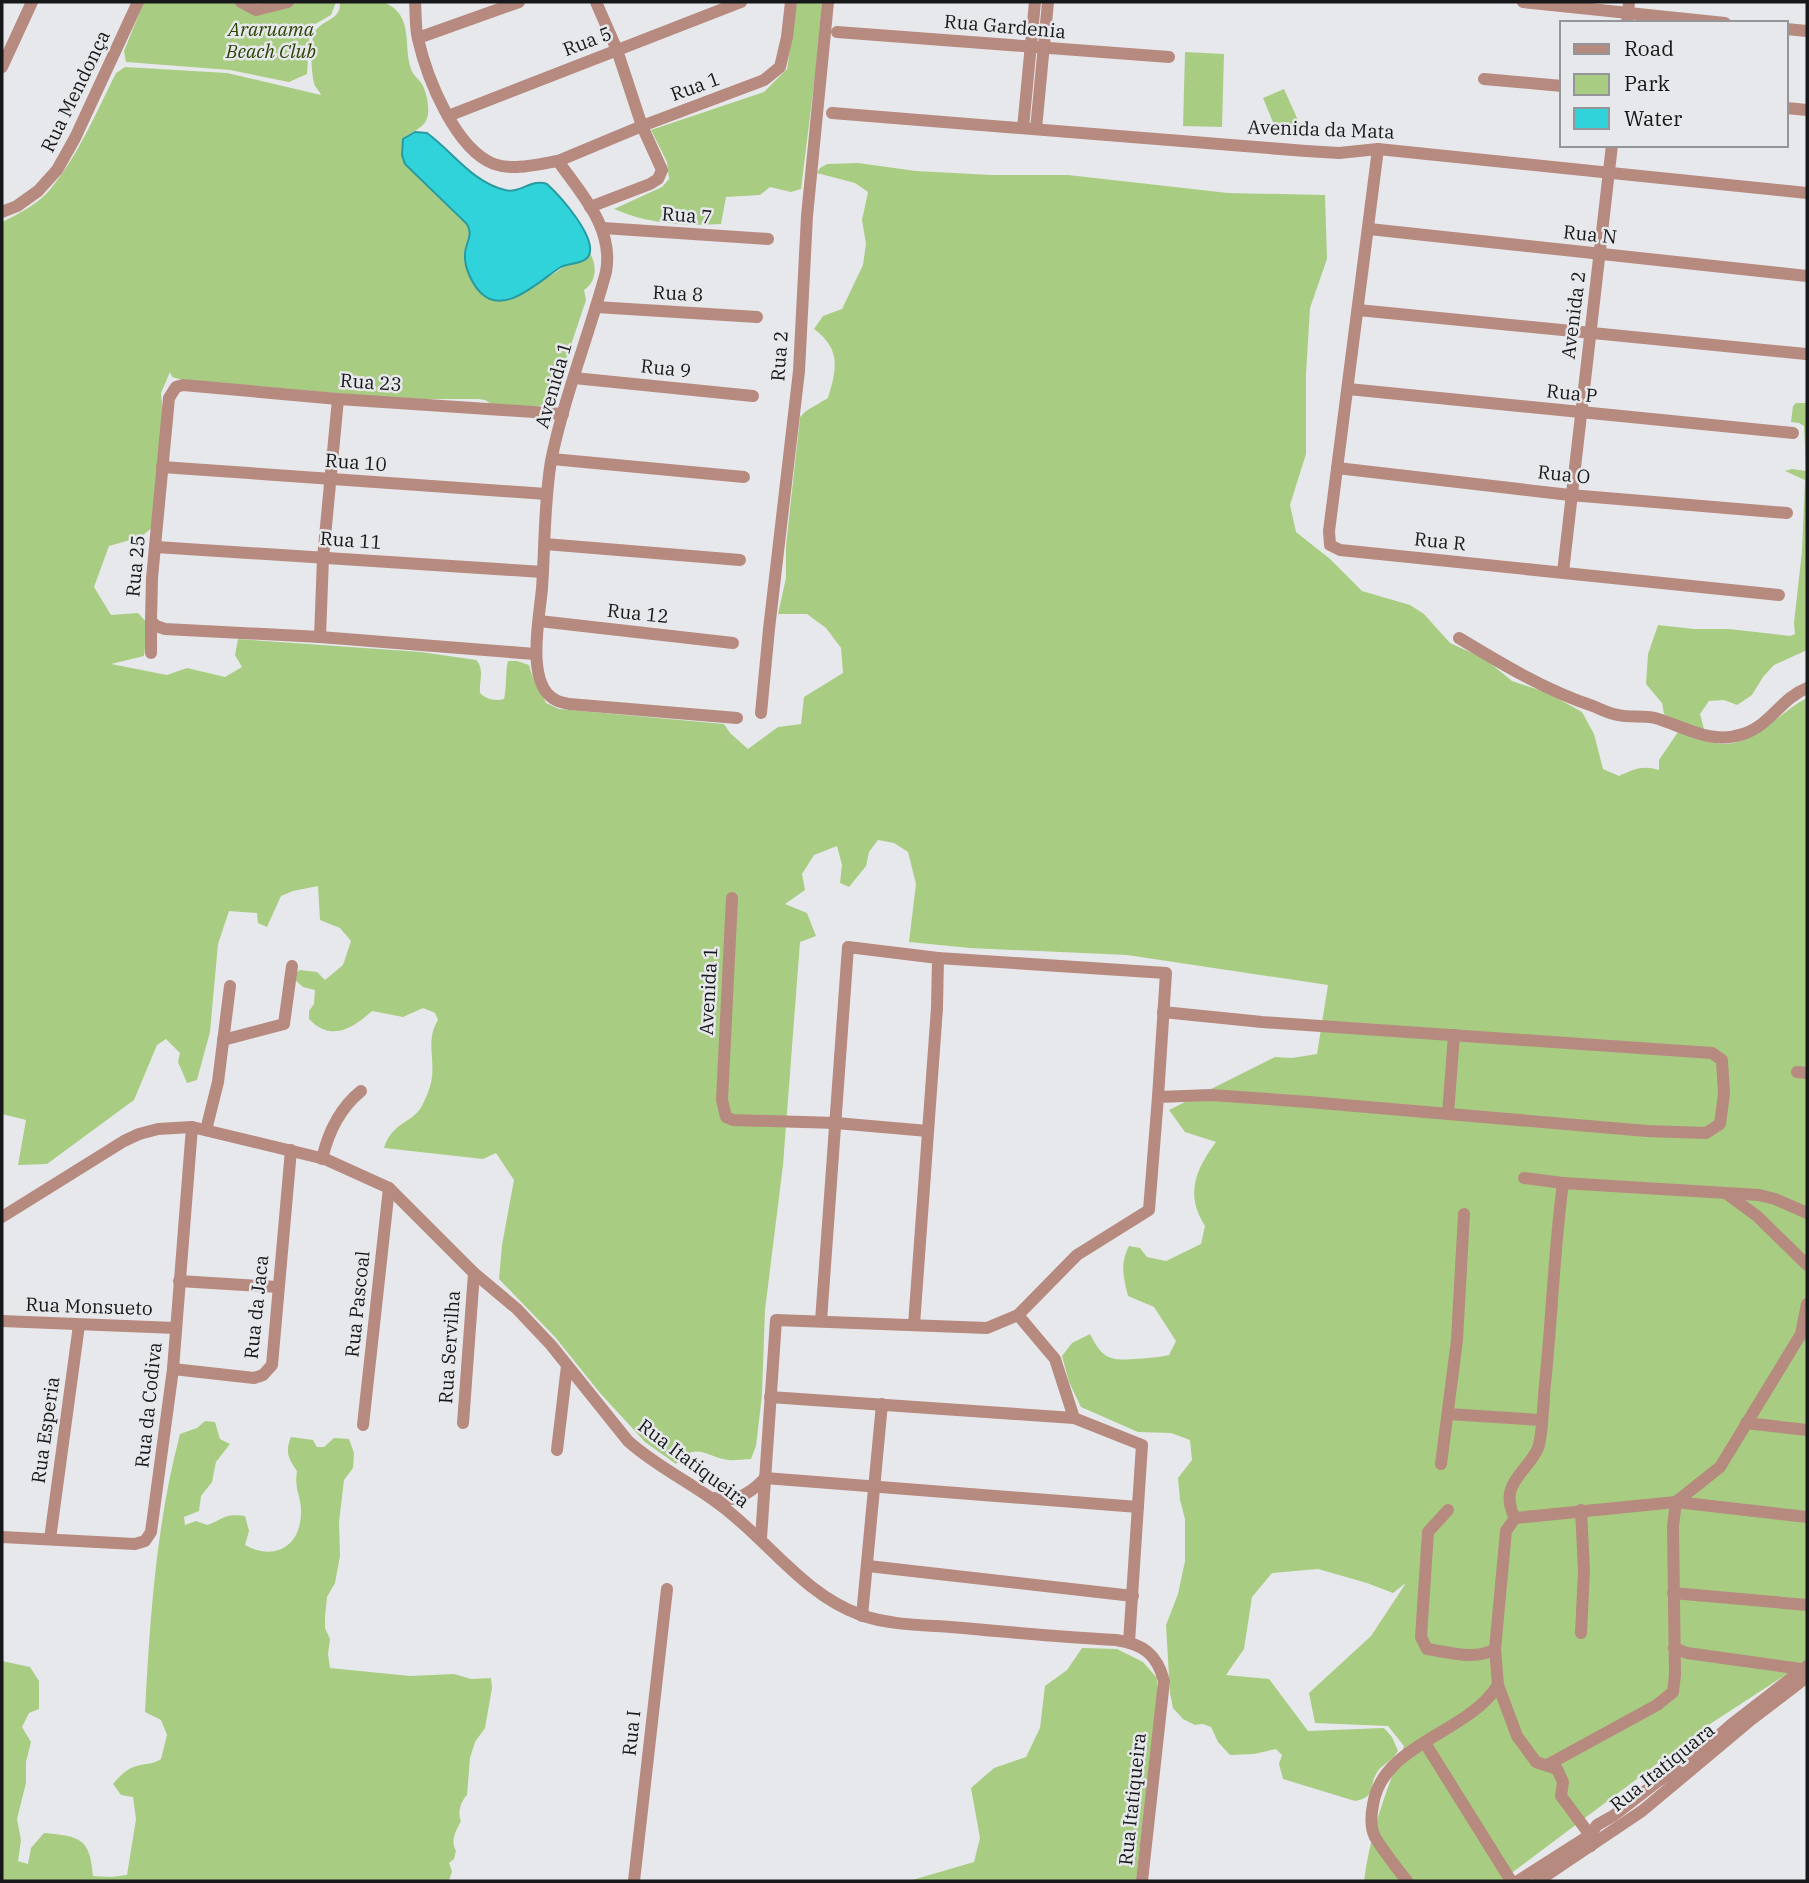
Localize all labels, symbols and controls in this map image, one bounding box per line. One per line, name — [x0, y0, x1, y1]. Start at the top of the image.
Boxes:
street label: Rua Gardenia — [943, 9, 1067, 43]
park label: Araruama Beach Club — [225, 17, 316, 63]
street label: Rua 5 — [559, 21, 615, 61]
legend — [1560, 21, 1788, 147]
street label: Rua Mendonça — [35, 26, 115, 156]
text: Road — [1624, 34, 1674, 62]
street label: Rua 1 — [667, 66, 723, 106]
text: Park — [1624, 69, 1671, 97]
text: Water — [1624, 104, 1683, 132]
street label: Avenida da Mata — [1247, 114, 1395, 144]
street label: Rua 7 — [661, 201, 713, 229]
street label: Rua N — [1562, 219, 1618, 249]
street label: Avenida 2 — [1556, 270, 1590, 360]
street label: Rua 8 — [652, 280, 704, 306]
street label: Rua 2 — [765, 330, 793, 382]
street label: Avenida 1 — [529, 339, 577, 431]
street label: Rua 9 — [640, 353, 692, 383]
street label: Rua 23 — [339, 368, 403, 396]
street label: Rua P — [1545, 378, 1599, 408]
street label: Rua 10 — [324, 448, 388, 476]
street label: Rua O — [1536, 459, 1592, 489]
street label: Rua 11 — [319, 526, 383, 554]
street label: Rua R — [1413, 526, 1467, 556]
street label: Rua 25 — [120, 534, 150, 598]
street label: Rua 12 — [606, 598, 670, 628]
street label: Avenida 1 — [694, 946, 722, 1036]
street label: Rua Pascoal — [339, 1249, 375, 1358]
street label: Rua da Jaca — [239, 1254, 273, 1360]
street label: Rua Servilha — [433, 1289, 465, 1405]
street label: Rua Monsueto — [25, 1292, 153, 1320]
street label: Rua da Codiva — [129, 1341, 167, 1469]
street label: Rua Esperia — [26, 1375, 64, 1485]
street label: Rua Itatiqueira — [633, 1413, 755, 1513]
street label: Rua I — [617, 1709, 645, 1757]
street label: Rua Itatiquara — [1605, 1718, 1719, 1816]
street label: Rua Itatiqueira — [1113, 1731, 1151, 1867]

